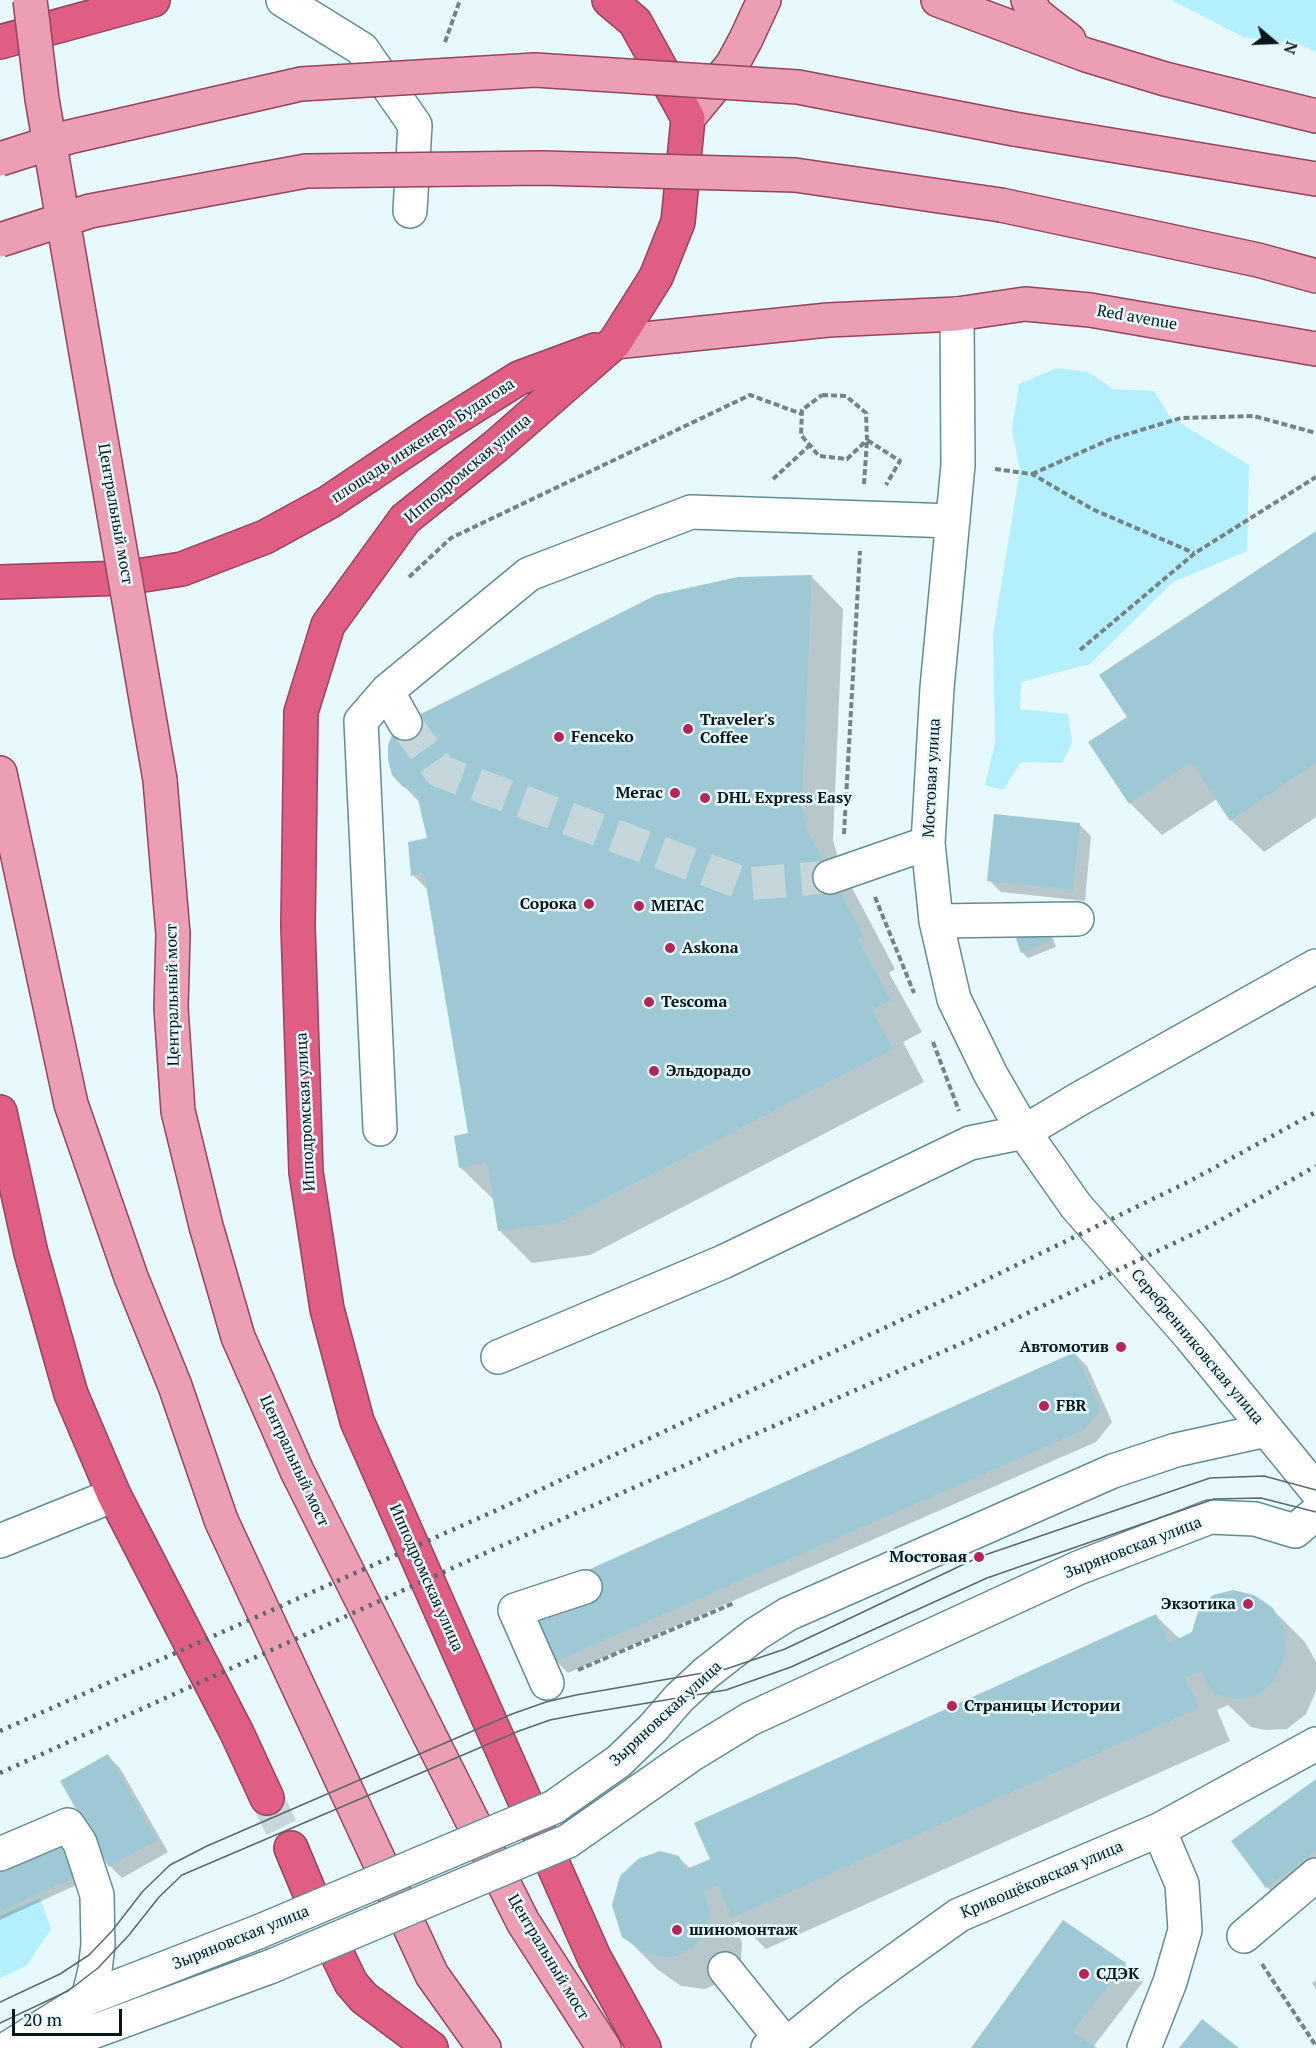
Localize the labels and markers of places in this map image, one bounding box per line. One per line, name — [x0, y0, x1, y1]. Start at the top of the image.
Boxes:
place label: Traveler's Coffee — [700, 710, 775, 748]
marker: Traveler's Coffee — [681, 722, 695, 736]
place label: Fenceko — [571, 727, 634, 747]
marker: Fenceko — [552, 730, 566, 744]
place label: Мегас — [615, 783, 663, 803]
marker: Мегас — [668, 786, 682, 800]
place label: DHL Express Easy — [717, 788, 852, 808]
marker: DHL Express Easy — [698, 791, 712, 805]
place label: Сорока — [520, 894, 577, 914]
place label: МЕГАС — [651, 896, 704, 916]
marker: Сорока — [582, 897, 596, 911]
marker: МЕГАС — [632, 899, 646, 913]
place label: Askona — [682, 938, 739, 958]
marker: Askona — [663, 941, 677, 955]
place label: Tescoma — [661, 992, 727, 1012]
marker: Tescoma — [642, 995, 656, 1009]
place label: Эльдорадо — [666, 1061, 751, 1081]
marker: Эльдорадо — [647, 1064, 661, 1078]
place label: Автомотив — [1019, 1337, 1109, 1357]
marker: Автомотив — [1114, 1340, 1128, 1354]
place label: FBR — [1056, 1396, 1087, 1416]
marker: FBR — [1037, 1399, 1051, 1413]
place label: Мостовая — [889, 1547, 967, 1567]
marker: Мостовая — [972, 1550, 986, 1564]
place label: Экзотика — [1161, 1594, 1236, 1614]
marker: Экзотика — [1241, 1597, 1255, 1611]
place label: Страницы Истории — [964, 1696, 1120, 1716]
marker: Страницы Истории — [945, 1699, 959, 1713]
place label: шиномонтаж — [689, 1920, 798, 1940]
marker: шиномонтаж — [670, 1923, 684, 1937]
place label: СДЭК — [1096, 1964, 1139, 1984]
marker: СДЭК — [1077, 1967, 1091, 1981]

